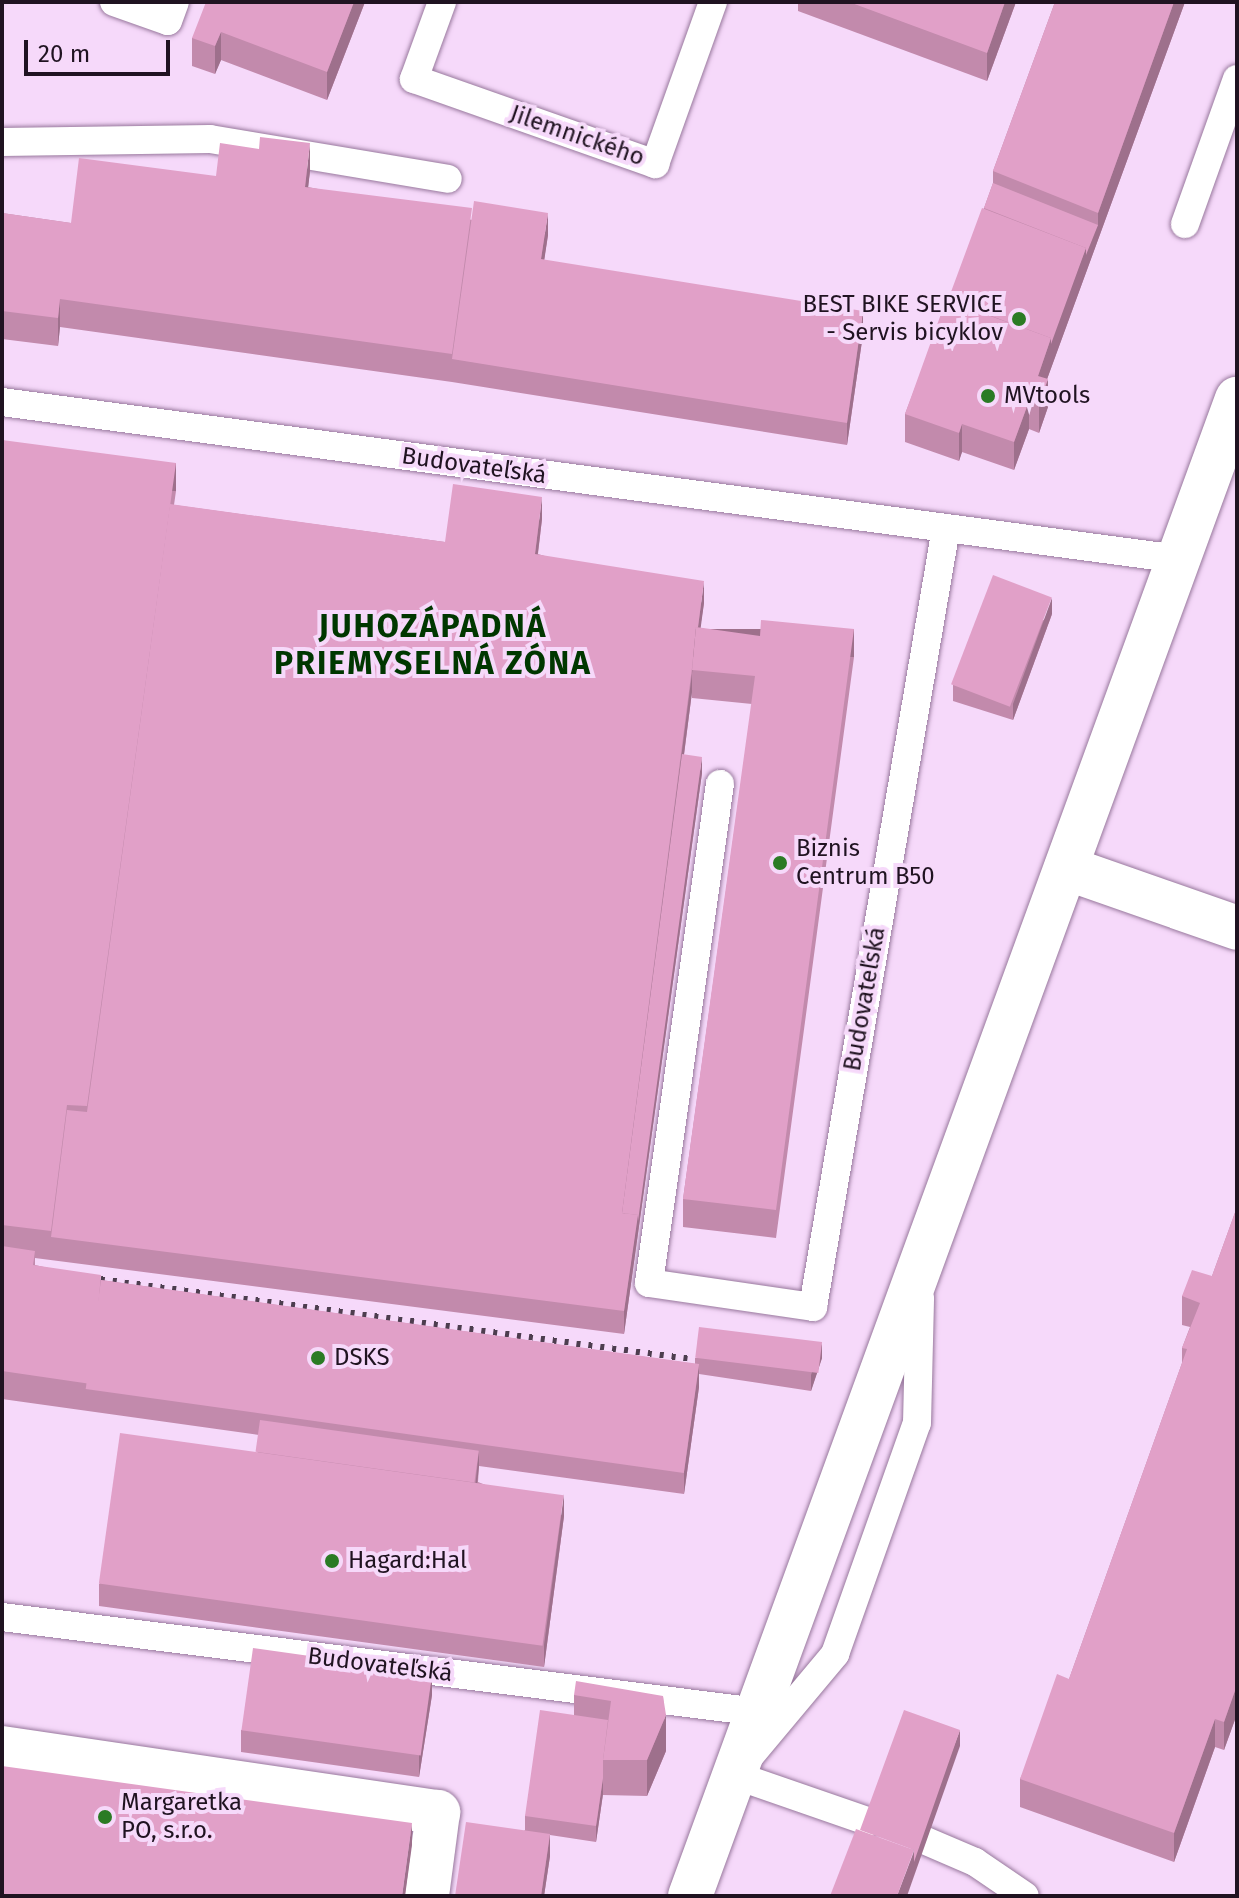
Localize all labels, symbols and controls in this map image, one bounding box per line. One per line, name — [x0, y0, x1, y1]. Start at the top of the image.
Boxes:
scale bar — [28, 24, 174, 74]
text: 20 m — [38, 40, 90, 68]
street label: Jilemnického — [506, 100, 648, 172]
place label: BEST BIKE SERVICE - Servis bicyklov — [803, 291, 1003, 347]
marker: BEST BIKE SERVICE - Servis bicyklov — [1010, 310, 1028, 328]
place label: MVtools — [1004, 382, 1090, 410]
marker: MVtools — [979, 387, 997, 405]
street label: Budovateľská — [400, 442, 548, 490]
district label: JUHOZÁPADNÁ PRIEMYSELNÁ ZÓNA — [274, 608, 592, 683]
place label: Biznis Centrum B50 — [796, 835, 935, 891]
marker: Biznis Centrum B50 — [771, 854, 789, 872]
street label: Budovateľská — [838, 925, 892, 1073]
place label: DSKS — [334, 1344, 390, 1372]
marker: DSKS — [309, 1349, 327, 1367]
place label: Hagard:Hal — [348, 1547, 467, 1575]
marker: Hagard:Hal — [323, 1552, 341, 1570]
street label: Budovateľská — [306, 1642, 454, 1688]
place label: Margaretka PO, s.r.o. — [121, 1789, 242, 1845]
marker: Margaretka PO, s.r.o. — [96, 1808, 114, 1826]

